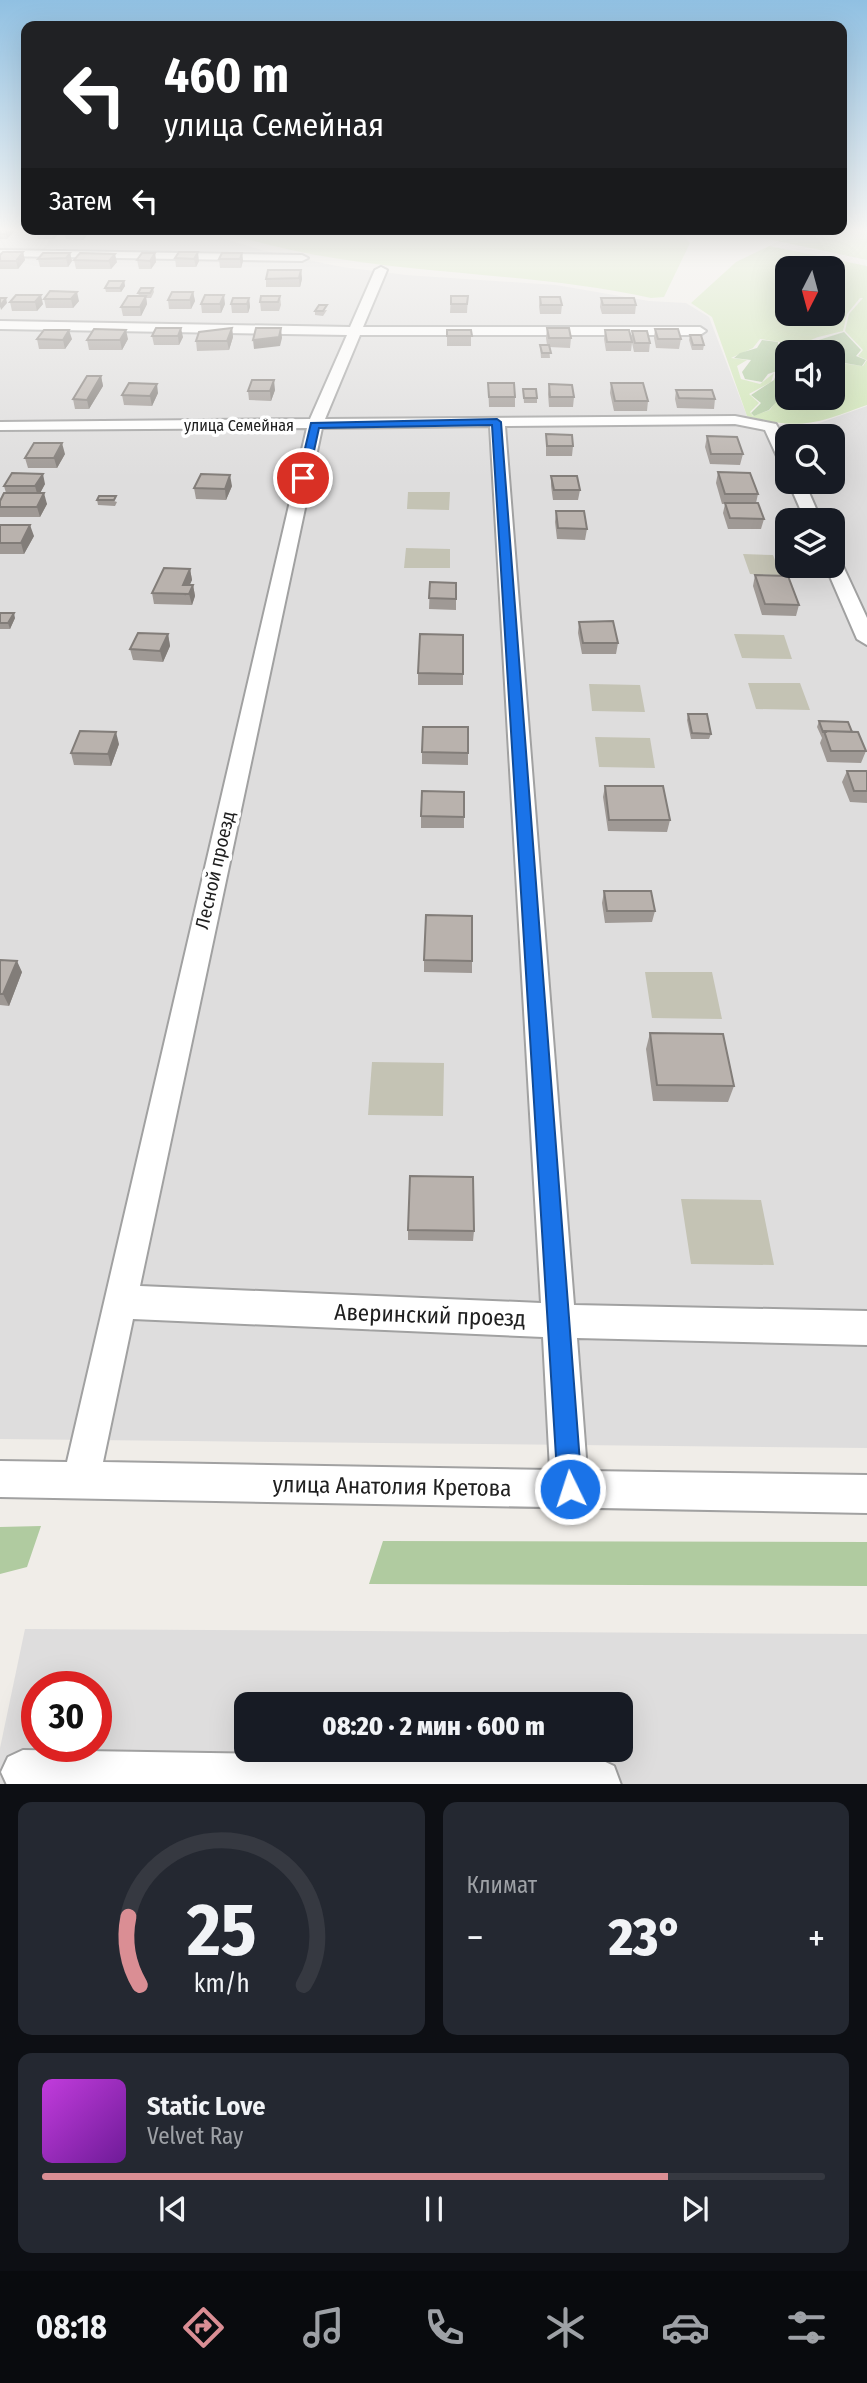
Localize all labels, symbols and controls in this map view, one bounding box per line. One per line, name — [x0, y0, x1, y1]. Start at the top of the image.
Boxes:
text: 460 m — [164, 46, 289, 105]
icon: left — [49, 49, 140, 140]
text: улица Семейная — [164, 106, 384, 144]
icon: left — [126, 182, 164, 220]
text: Затем — [49, 186, 112, 217]
north arrow — [775, 256, 845, 326]
map controls — [775, 256, 845, 578]
button: sound — [775, 340, 845, 410]
street label: улица Семейная — [184, 416, 294, 435]
button: search — [775, 424, 845, 494]
pin — [273, 448, 333, 508]
icon: arrive — [284, 459, 322, 497]
button: layers — [775, 508, 845, 578]
street label: Лесной проезд — [190, 809, 240, 931]
street label: Аверинский проезд — [334, 1298, 526, 1332]
position arrow — [533, 1452, 607, 1526]
street label: улица Анатолия Кретова — [272, 1470, 512, 1502]
speed limit sign: 30 — [21, 1671, 112, 1762]
text: 08:20 · 2 мин · 600 m — [322, 1711, 545, 1742]
text: Климат — [467, 1871, 537, 1899]
text: 25 — [186, 1887, 256, 1974]
text: 23° — [609, 1906, 683, 1969]
text: − — [467, 1915, 484, 1961]
text: + — [808, 1915, 825, 1961]
text: km/h — [193, 1968, 249, 1998]
text: Static Love — [147, 2091, 265, 2122]
text: Velvet Ray — [147, 2122, 243, 2150]
icon: previous — [154, 2190, 192, 2228]
icon: pause — [415, 2190, 453, 2228]
icon: next — [676, 2190, 714, 2228]
icon: directions — [179, 2303, 228, 2352]
icon: music — [299, 2303, 348, 2352]
icon: phone — [420, 2303, 469, 2352]
icon: climate — [541, 2303, 590, 2352]
icon: car — [661, 2303, 710, 2352]
icon: filters — [782, 2303, 831, 2352]
text: 08:18 — [36, 2308, 107, 2346]

